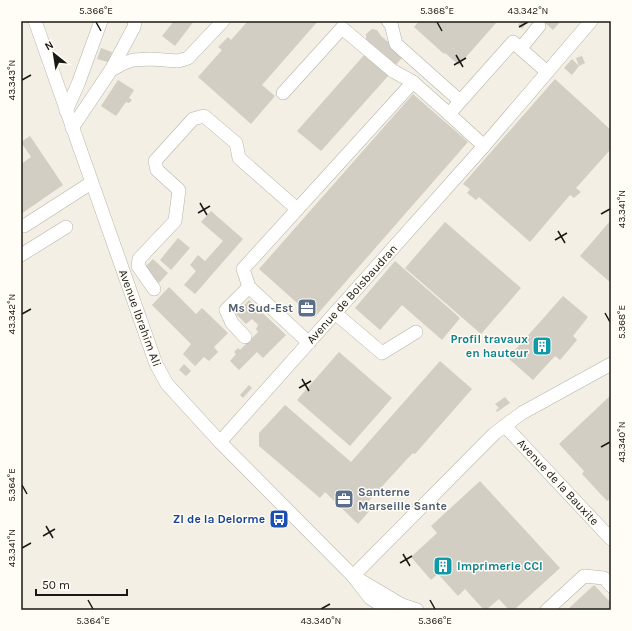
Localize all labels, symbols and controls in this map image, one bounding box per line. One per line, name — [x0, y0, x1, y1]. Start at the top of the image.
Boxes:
text: 5.366°E — [79, 5, 113, 17]
text: 5.368°E — [420, 5, 454, 17]
text: 43.342°N — [508, 5, 548, 17]
north arrow — [34, 34, 74, 74]
text: N — [43, 38, 56, 53]
text: 43.343°N — [6, 60, 18, 100]
text: 43.341°N — [616, 190, 628, 228]
street label: Avenue de Boisbaudran — [304, 242, 400, 346]
street label: Avenue Ibrahim Ali — [116, 267, 164, 369]
text: 43.342°N — [6, 294, 18, 334]
office icon: Ms Sud-Est — [296, 297, 318, 319]
place label: Ms Sud-Est — [228, 301, 293, 315]
text: 5.368°E — [616, 305, 628, 339]
place label: Profil travaux en hauteur — [451, 332, 528, 360]
building icon: Profil travaux en hauteur — [531, 335, 553, 357]
text: 43.340°N — [616, 422, 628, 462]
street label: Avenue de la Bauxite — [514, 436, 602, 528]
text: 5.364°E — [6, 468, 18, 502]
place label: Santerne Marseille Sante — [358, 485, 447, 513]
office icon: Santerne Marseille Sante — [333, 488, 355, 510]
bus stop icon: ZI de la Delorme — [268, 508, 290, 530]
place label: ZI de la Delorme — [173, 512, 265, 526]
text: 43.341°N — [6, 529, 18, 567]
building icon: Imprimerie CCI — [432, 555, 454, 577]
place label: Imprimerie CCI — [457, 559, 543, 573]
scale bar — [36, 571, 127, 597]
text: 50 m — [42, 578, 70, 592]
text: 5.364°E — [76, 615, 110, 627]
text: 43.340°N — [301, 615, 341, 627]
text: 5.366°E — [418, 615, 452, 627]

